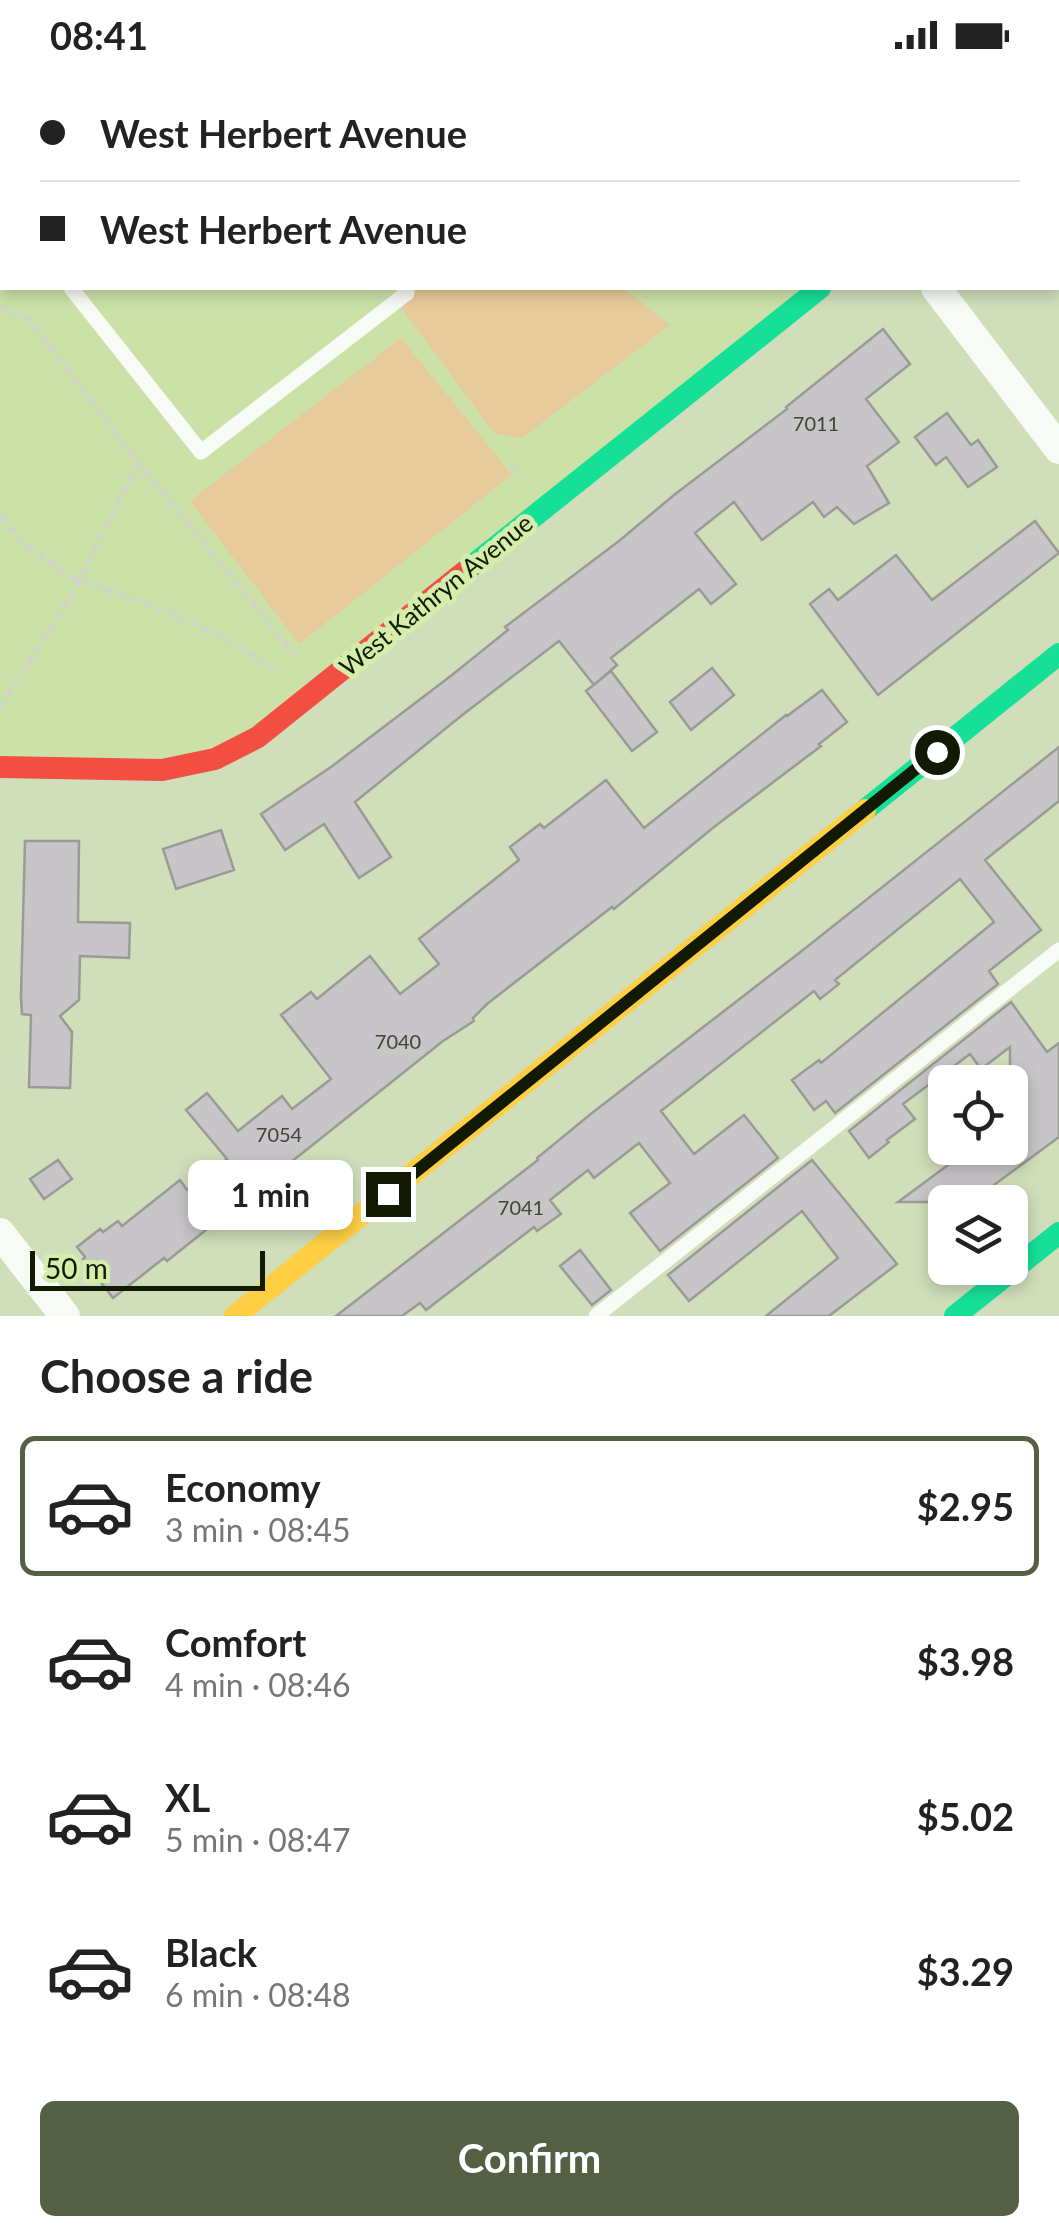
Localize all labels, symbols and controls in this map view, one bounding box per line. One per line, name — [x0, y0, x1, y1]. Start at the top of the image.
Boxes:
text: 08:41 — [50, 12, 148, 58]
text: West Herbert Avenue — [100, 110, 467, 156]
text: West Herbert Avenue — [100, 206, 467, 252]
house number: 7011 — [793, 411, 839, 435]
street label: West Kathryn Avenue — [333, 507, 538, 681]
route start — [915, 730, 960, 775]
house number: 7040 — [375, 1029, 421, 1053]
map controls — [928, 1065, 1028, 1285]
button: locate — [928, 1065, 1028, 1165]
house number: 7054 — [256, 1122, 303, 1146]
callout: 1 min — [188, 1159, 353, 1229]
route end — [366, 1172, 411, 1217]
text: 1 min — [231, 1175, 310, 1214]
button: layers — [928, 1185, 1028, 1285]
house number: 7041 — [498, 1195, 544, 1219]
scale bar — [30, 1246, 265, 1290]
text: 50 m — [45, 1251, 108, 1285]
text: Choose a ride — [40, 1349, 313, 1403]
icon: car — [45, 1461, 135, 1551]
text: Economy — [165, 1464, 320, 1510]
text: $2.95 — [917, 1483, 1014, 1529]
text: 3 min · 08:45 — [165, 1510, 351, 1549]
icon: car — [45, 1616, 135, 1706]
text: Comfort — [165, 1619, 306, 1665]
text: $3.98 — [917, 1638, 1014, 1684]
text: 4 min · 08:46 — [165, 1665, 351, 1704]
icon: car — [45, 1771, 135, 1861]
text: XL — [165, 1774, 210, 1820]
text: $5.02 — [917, 1793, 1014, 1839]
text: 5 min · 08:47 — [165, 1820, 351, 1859]
icon: car — [45, 1926, 135, 2016]
text: Black — [165, 1929, 257, 1975]
text: $3.29 — [917, 1948, 1014, 1994]
text: 6 min · 08:48 — [165, 1975, 351, 2014]
button: Confirm — [40, 2101, 1019, 2216]

